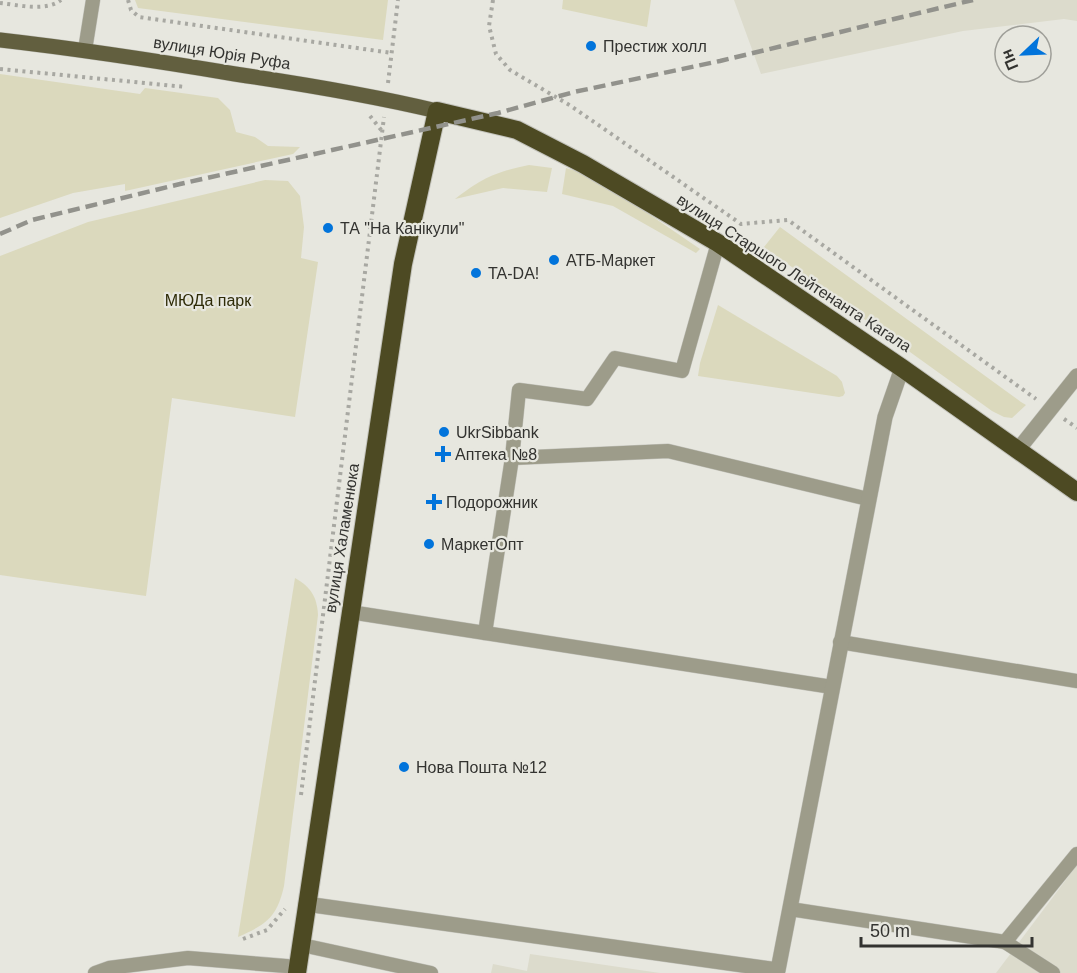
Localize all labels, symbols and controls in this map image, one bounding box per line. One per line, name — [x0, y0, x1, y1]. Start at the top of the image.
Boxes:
north arrow — [993, 24, 1053, 84]
street label: вулиця Юрія Руфа — [152, 34, 292, 72]
place label: Престиж холл — [603, 38, 707, 55]
marker: Престиж холл — [584, 39, 598, 53]
text: Пн — [998, 47, 1022, 73]
street label: вулиця Старшого Лейтенанта Кагала — [674, 191, 914, 355]
place label: ТА "На Канікули" — [340, 220, 464, 237]
marker: ТА "На Канікули" — [321, 221, 335, 235]
place label: АТБ-Маркет — [566, 252, 656, 269]
marker: АТБ-Маркет — [547, 253, 561, 267]
place label: TA-DA! — [488, 265, 539, 282]
marker: TA-DA! — [469, 266, 483, 280]
park label: МЮДа парк — [165, 292, 252, 309]
place label: UkrSibbank — [456, 424, 540, 441]
marker: UkrSibbank — [437, 425, 451, 439]
place label: Аптека №8 — [455, 446, 537, 463]
marker: Аптека №8 — [436, 447, 450, 461]
street label: вулиця Халаменюка — [322, 462, 362, 614]
place label: Подорожник — [446, 494, 538, 511]
marker: Подорожник — [427, 495, 441, 509]
place label: МаркетОпт — [441, 536, 524, 553]
marker: МаркетОпт — [422, 537, 436, 551]
place label: Нова Пошта №12 — [416, 759, 547, 776]
marker: Нова Пошта №12 — [397, 760, 411, 774]
scale bar — [861, 910, 1032, 948]
text: 50 m — [870, 921, 910, 941]

